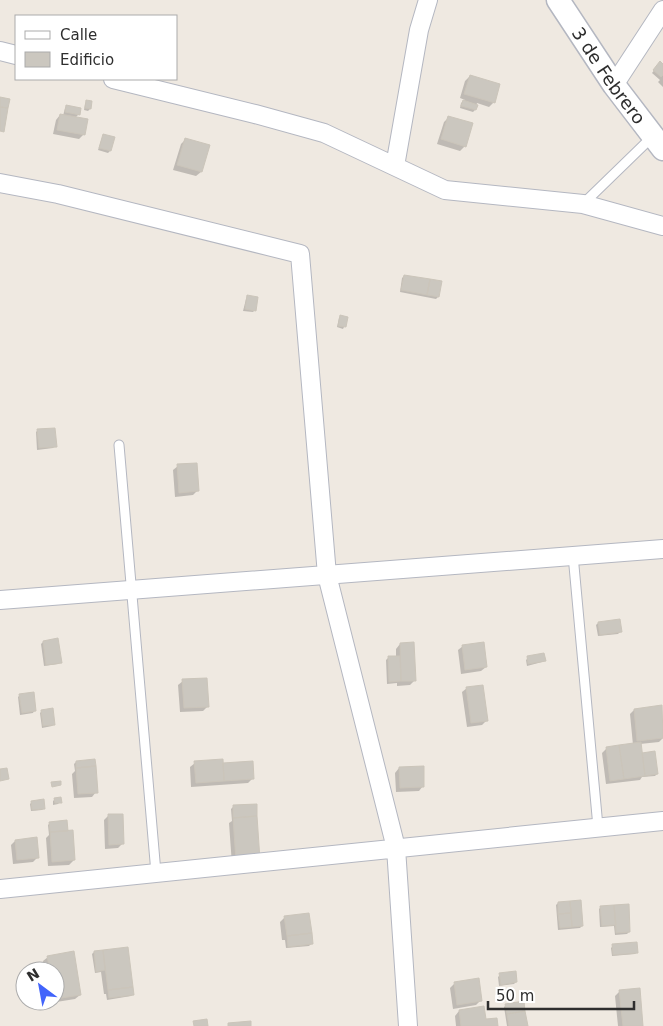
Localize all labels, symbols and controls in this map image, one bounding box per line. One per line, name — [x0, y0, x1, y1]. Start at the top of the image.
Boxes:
legend — [15, 15, 178, 80]
street label: 3 de Febrero — [568, 23, 650, 128]
text: Calle — [60, 26, 97, 44]
text: Edificio — [60, 51, 114, 69]
north arrow — [15, 961, 65, 1011]
text: N — [24, 965, 42, 985]
scale bar — [488, 978, 634, 1010]
text: 50 m — [496, 987, 534, 1005]

